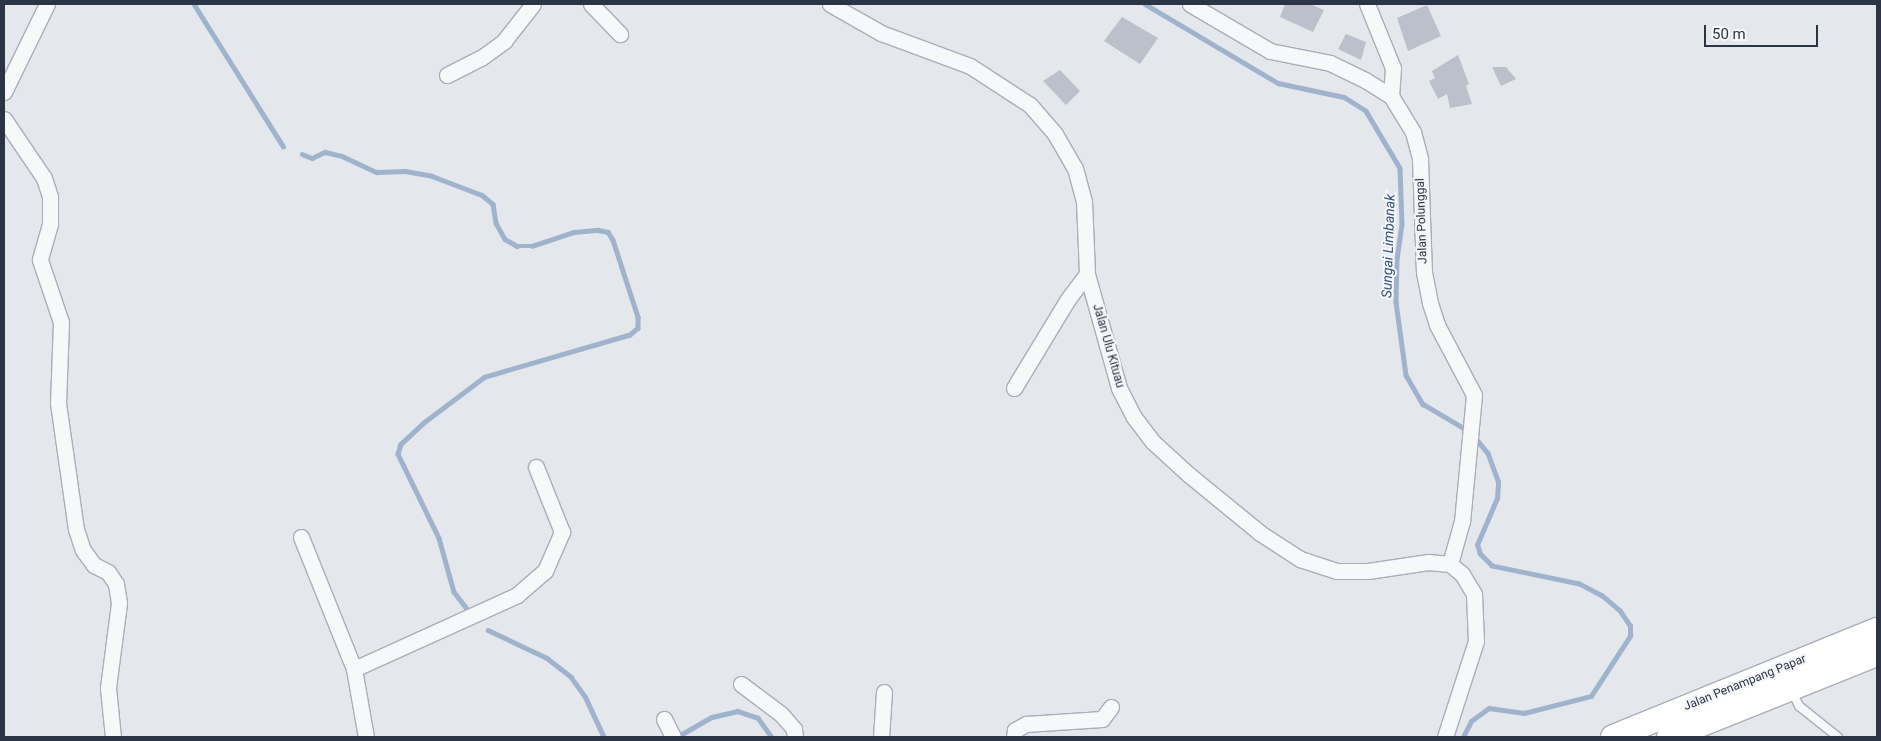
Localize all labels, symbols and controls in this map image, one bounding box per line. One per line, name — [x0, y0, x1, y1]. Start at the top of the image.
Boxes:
scale bar — [1706, 15, 1820, 47]
text: 50 m — [1712, 25, 1746, 43]
street label: Jalan Polunggal — [1413, 178, 1431, 264]
water label: Sungai Limbanak — [1378, 194, 1398, 298]
street label: Jalan Ulu Kituau — [1089, 302, 1127, 390]
street label: Jalan Penampang Papar — [1682, 652, 1808, 714]

